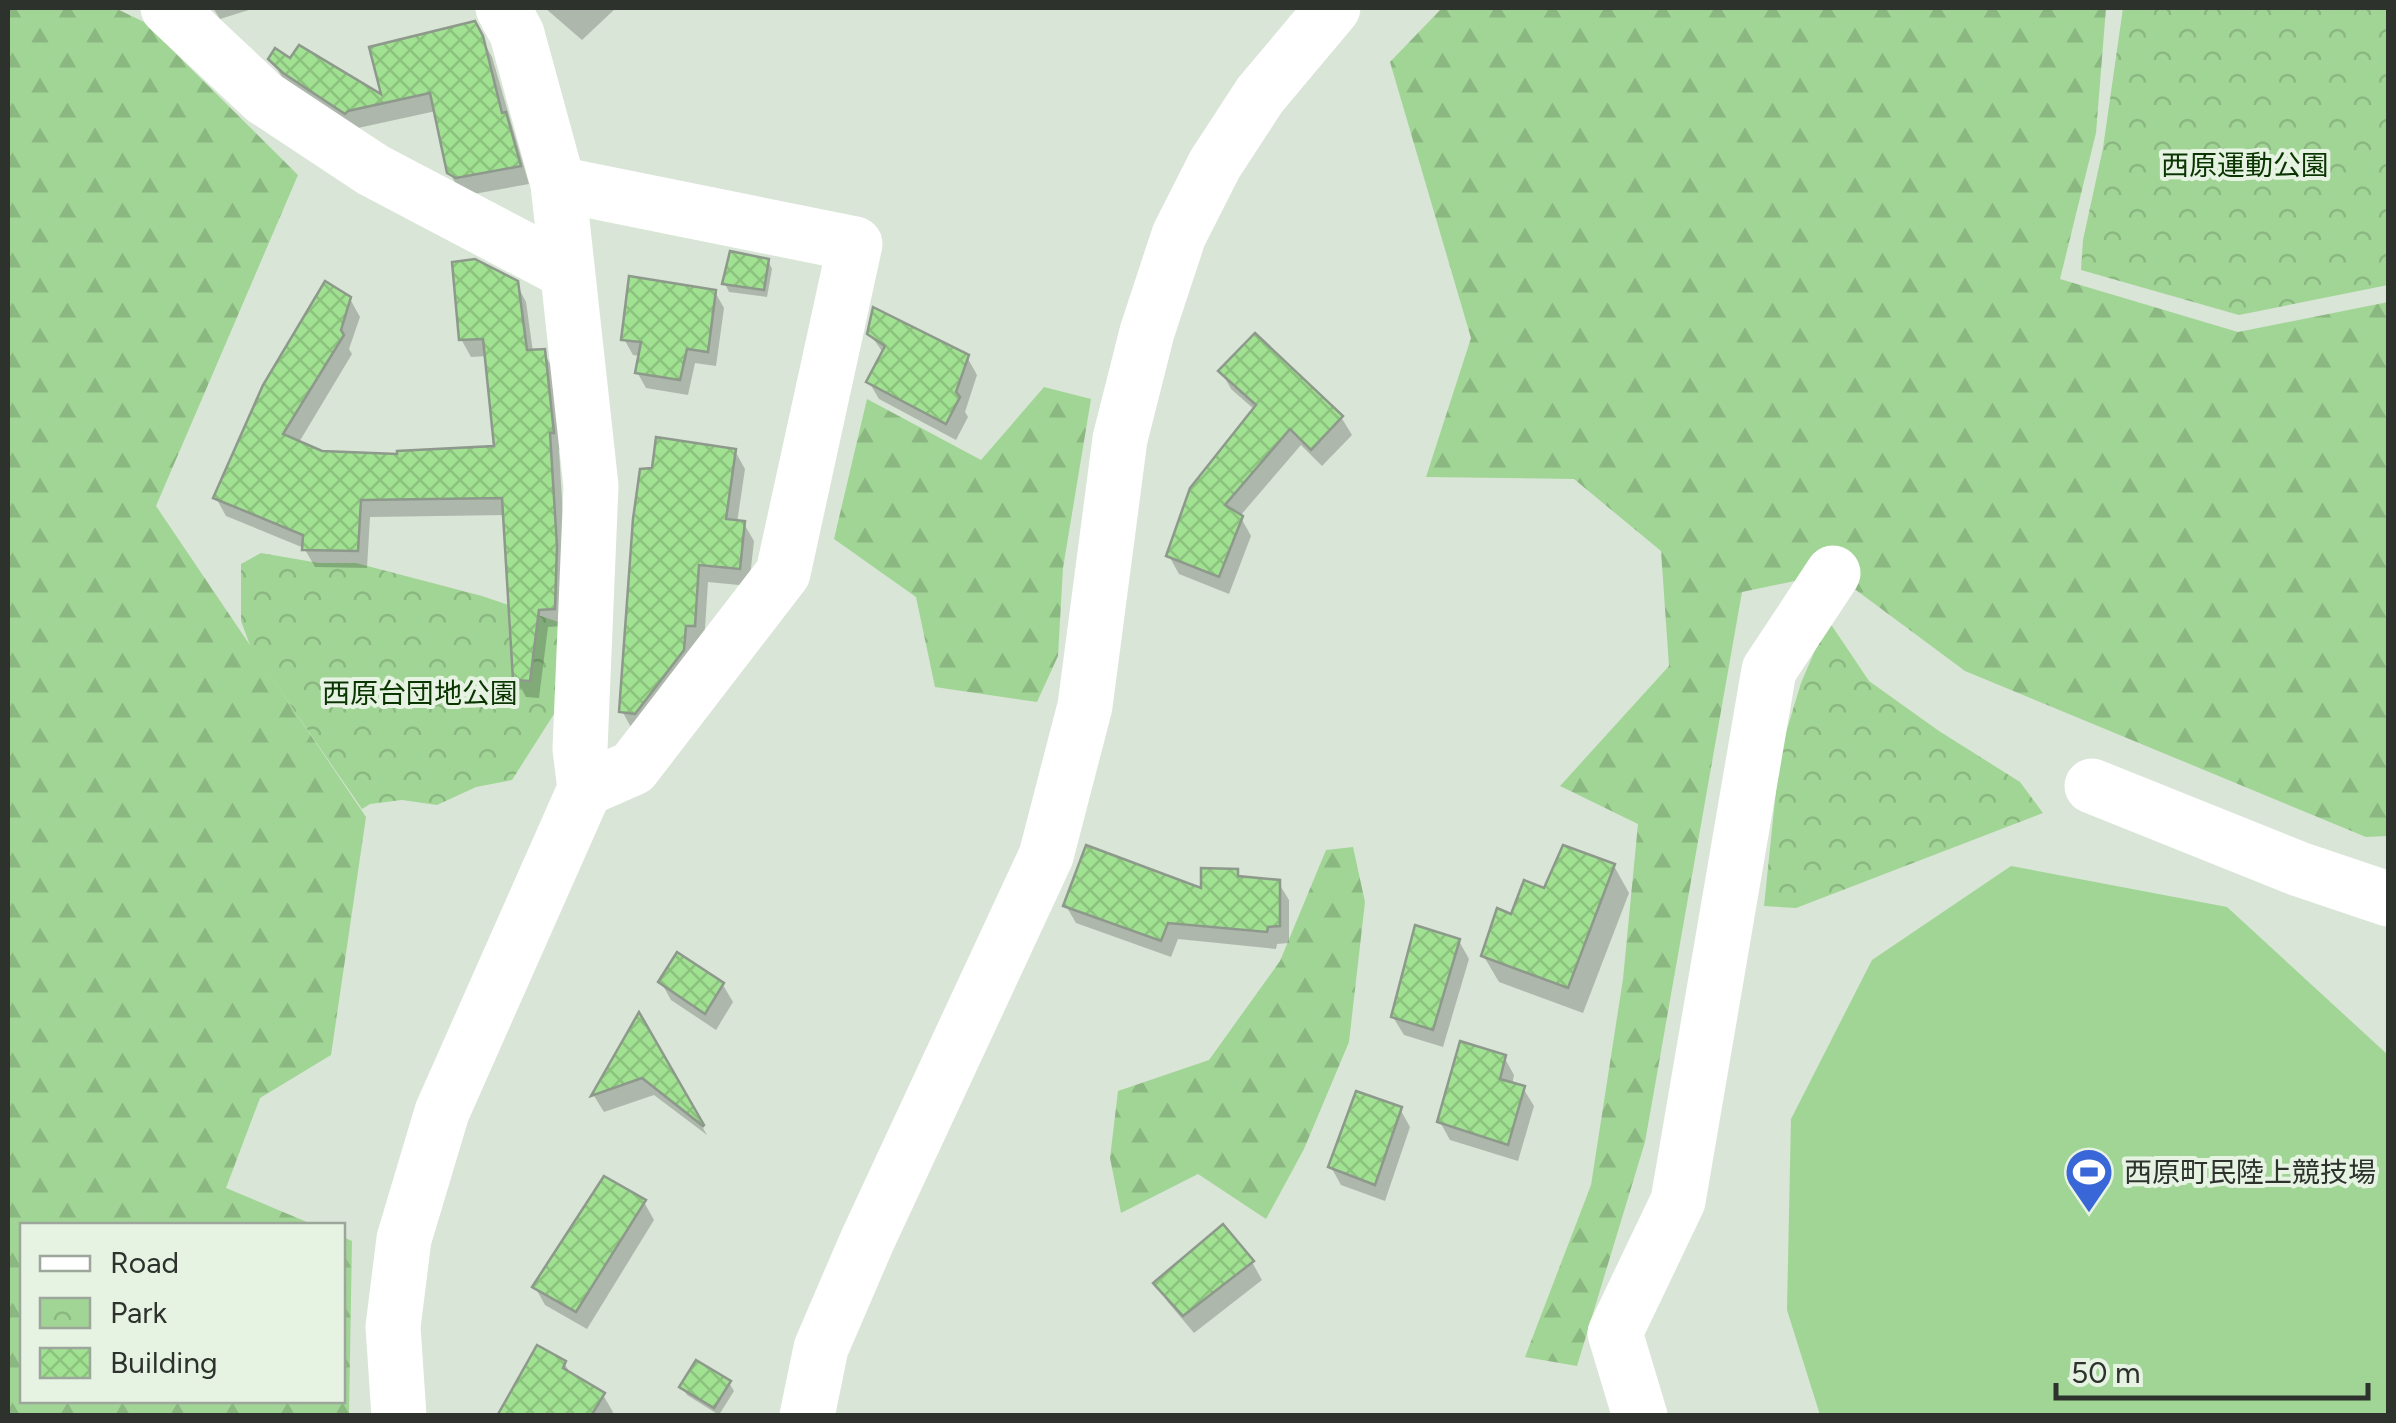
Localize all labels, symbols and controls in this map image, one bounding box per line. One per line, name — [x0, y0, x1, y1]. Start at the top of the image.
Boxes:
park label: 西原運動公園 — [2161, 148, 2329, 182]
park label: 西原台団地公園 — [322, 676, 518, 710]
sports icon: 西原町民陸上競技場 — [2063, 1146, 2115, 1214]
place label: 西原町民陸上競技場 — [2124, 1155, 2376, 1189]
legend — [20, 1223, 345, 1403]
text: Road — [110, 1244, 179, 1281]
text: Park — [110, 1294, 168, 1331]
scale bar — [2056, 1338, 2368, 1400]
text: Building — [110, 1344, 218, 1381]
text: 50 m — [2071, 1354, 2140, 1391]

